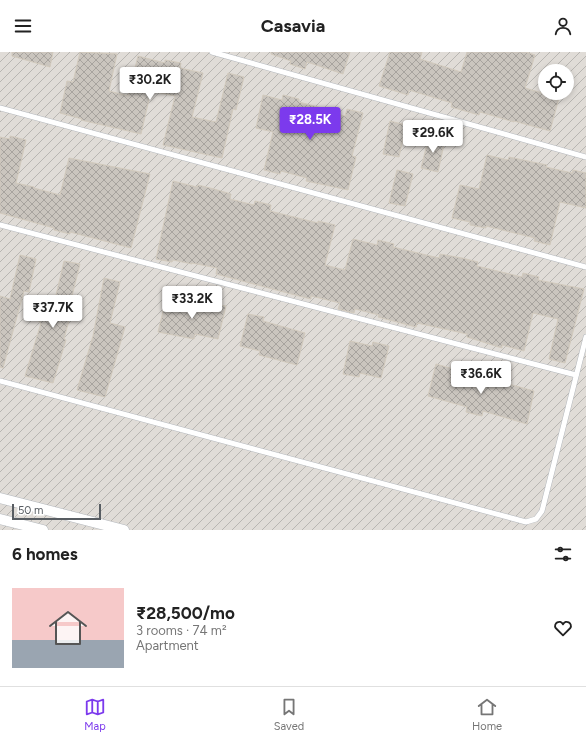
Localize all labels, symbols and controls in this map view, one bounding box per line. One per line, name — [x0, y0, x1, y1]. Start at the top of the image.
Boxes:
icon: menu — [12, 15, 34, 37]
text: Casavia — [261, 15, 325, 37]
icon: person — [552, 15, 574, 37]
map controls — [538, 64, 574, 100]
button: locate — [538, 64, 574, 100]
pin: ₹30.2K — [117, 67, 183, 101]
text: ₹30.2K — [129, 72, 171, 87]
pin: ₹28.5K — [277, 107, 343, 141]
text: ₹28.5K — [289, 112, 331, 127]
pin: ₹29.6K — [400, 120, 466, 154]
text: ₹29.6K — [412, 125, 454, 140]
pin: ₹33.2K — [159, 286, 225, 320]
text: ₹33.2K — [171, 291, 213, 306]
pin: ₹37.7K — [20, 295, 86, 329]
text: ₹37.7K — [32, 300, 74, 315]
pin: ₹36.6K — [448, 361, 514, 395]
text: ₹36.6K — [460, 366, 502, 381]
scale bar — [12, 502, 101, 521]
text: 50 m — [18, 504, 43, 517]
icon: filters — [552, 543, 574, 565]
text: 6 homes — [12, 544, 78, 564]
text: ₹28,500/mo — [136, 603, 235, 623]
icon: home — [44, 604, 92, 652]
icon: heart — [552, 617, 574, 639]
text: 3 rooms · 74 m² — [136, 623, 227, 638]
text: Apartment — [136, 638, 199, 653]
tab: Map — [84, 696, 106, 733]
tab: Saved — [274, 696, 304, 733]
tab: Home — [472, 696, 502, 733]

